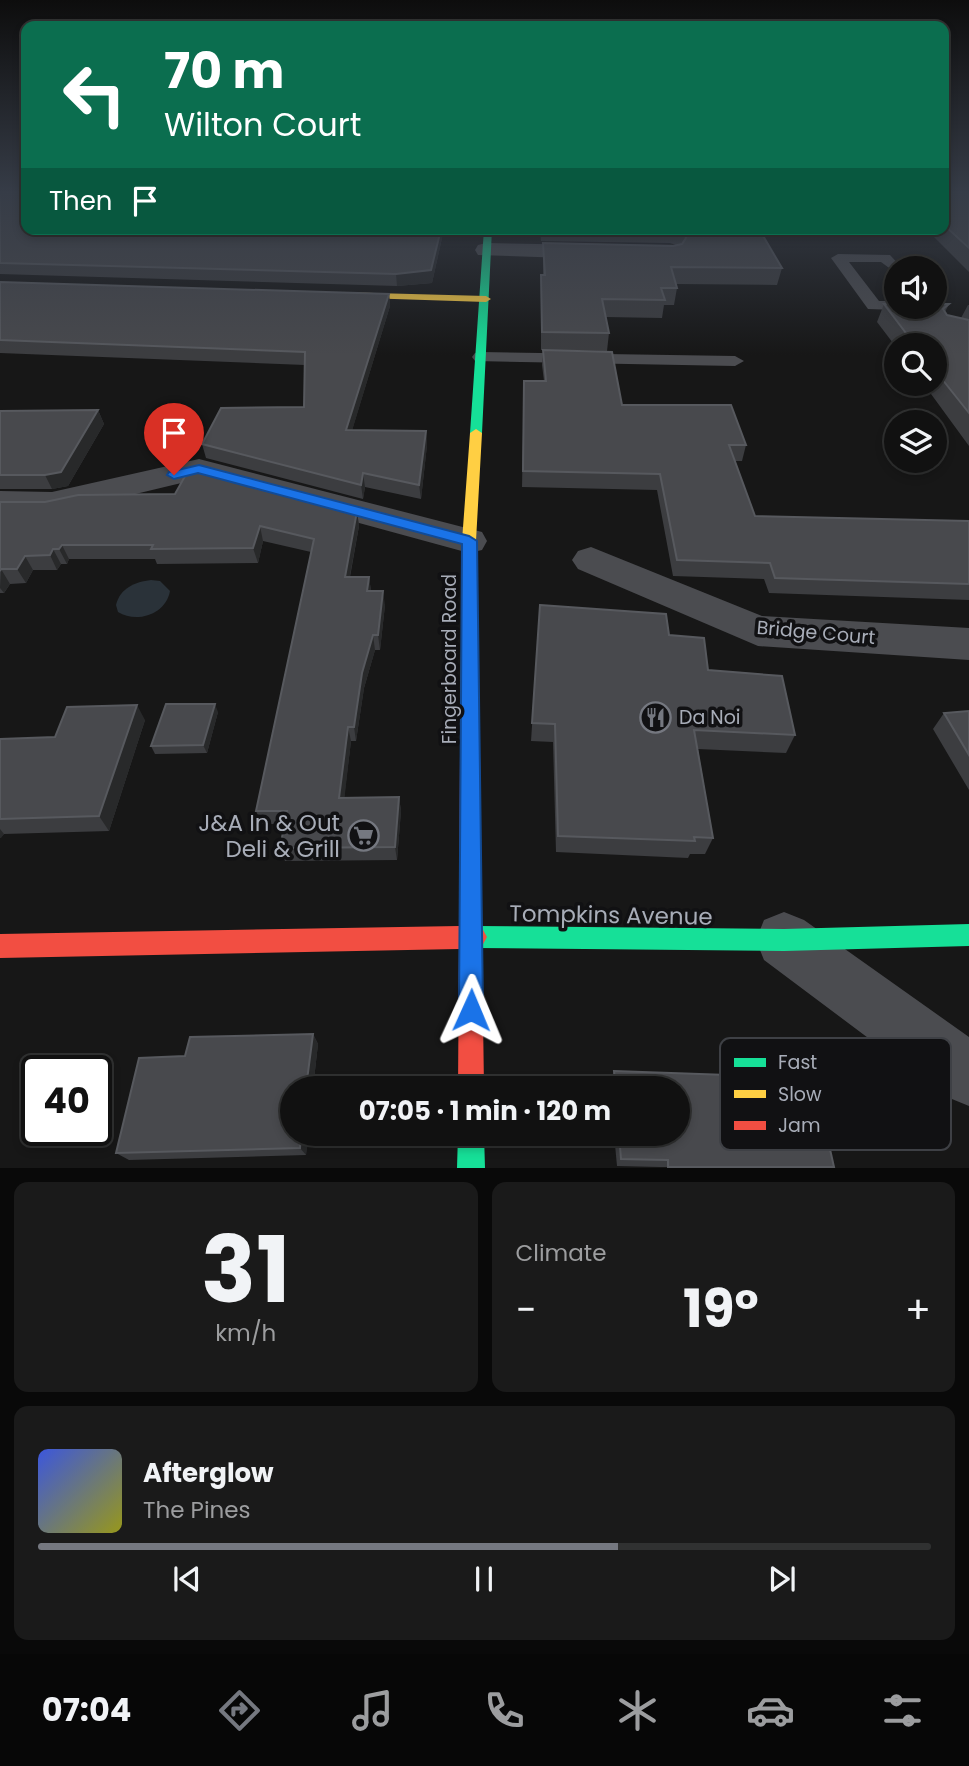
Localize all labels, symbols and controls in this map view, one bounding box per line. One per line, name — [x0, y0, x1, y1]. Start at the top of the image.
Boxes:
text: 70 m — [164, 37, 284, 105]
icon: left — [49, 49, 140, 140]
text: Wilton Court — [164, 102, 361, 147]
icon: arrive — [126, 182, 164, 220]
text: Then — [49, 183, 112, 219]
map controls — [884, 256, 947, 473]
button: sound — [884, 256, 947, 319]
button: search — [884, 333, 947, 396]
pin — [144, 403, 204, 475]
button: layers — [884, 410, 947, 473]
icon: arrive — [155, 414, 193, 452]
street label: Fingerboard Road — [436, 574, 463, 744]
street label: Bridge Court — [756, 614, 876, 651]
restaurant icon: Da Noi — [639, 700, 673, 734]
place label: Da Noi — [679, 704, 741, 731]
place label: J&A In & Out Deli & Grill — [198, 807, 340, 865]
supermarket icon: J&A In & Out Deli & Grill — [346, 819, 380, 853]
street label: Tompkins Avenue — [509, 897, 713, 933]
position arrow — [434, 973, 508, 1047]
legend — [720, 1038, 951, 1150]
text: Fast — [778, 1049, 817, 1076]
speed limit sign: 40 — [21, 1055, 112, 1146]
text: Slow — [778, 1081, 822, 1108]
text: 07:05 · 1 min · 120 m — [359, 1093, 611, 1129]
text: Jam — [778, 1112, 820, 1139]
text: 31 — [201, 1206, 290, 1334]
text: Climate — [516, 1237, 606, 1269]
text: 19° — [683, 1272, 759, 1345]
text: − — [516, 1283, 536, 1336]
text: + — [905, 1283, 931, 1336]
text: km/h — [215, 1317, 276, 1349]
text: Afterglow — [143, 1455, 274, 1491]
text: The Pines — [143, 1494, 251, 1526]
icon: previous — [168, 1560, 206, 1598]
icon: pause — [465, 1560, 503, 1598]
icon: next — [763, 1560, 801, 1598]
icon: directions — [215, 1686, 264, 1735]
icon: music — [348, 1686, 397, 1735]
icon: phone — [480, 1686, 529, 1735]
icon: climate — [613, 1686, 662, 1735]
icon: car — [746, 1686, 795, 1735]
icon: filters — [878, 1686, 927, 1735]
text: 07:04 — [42, 1687, 131, 1732]

